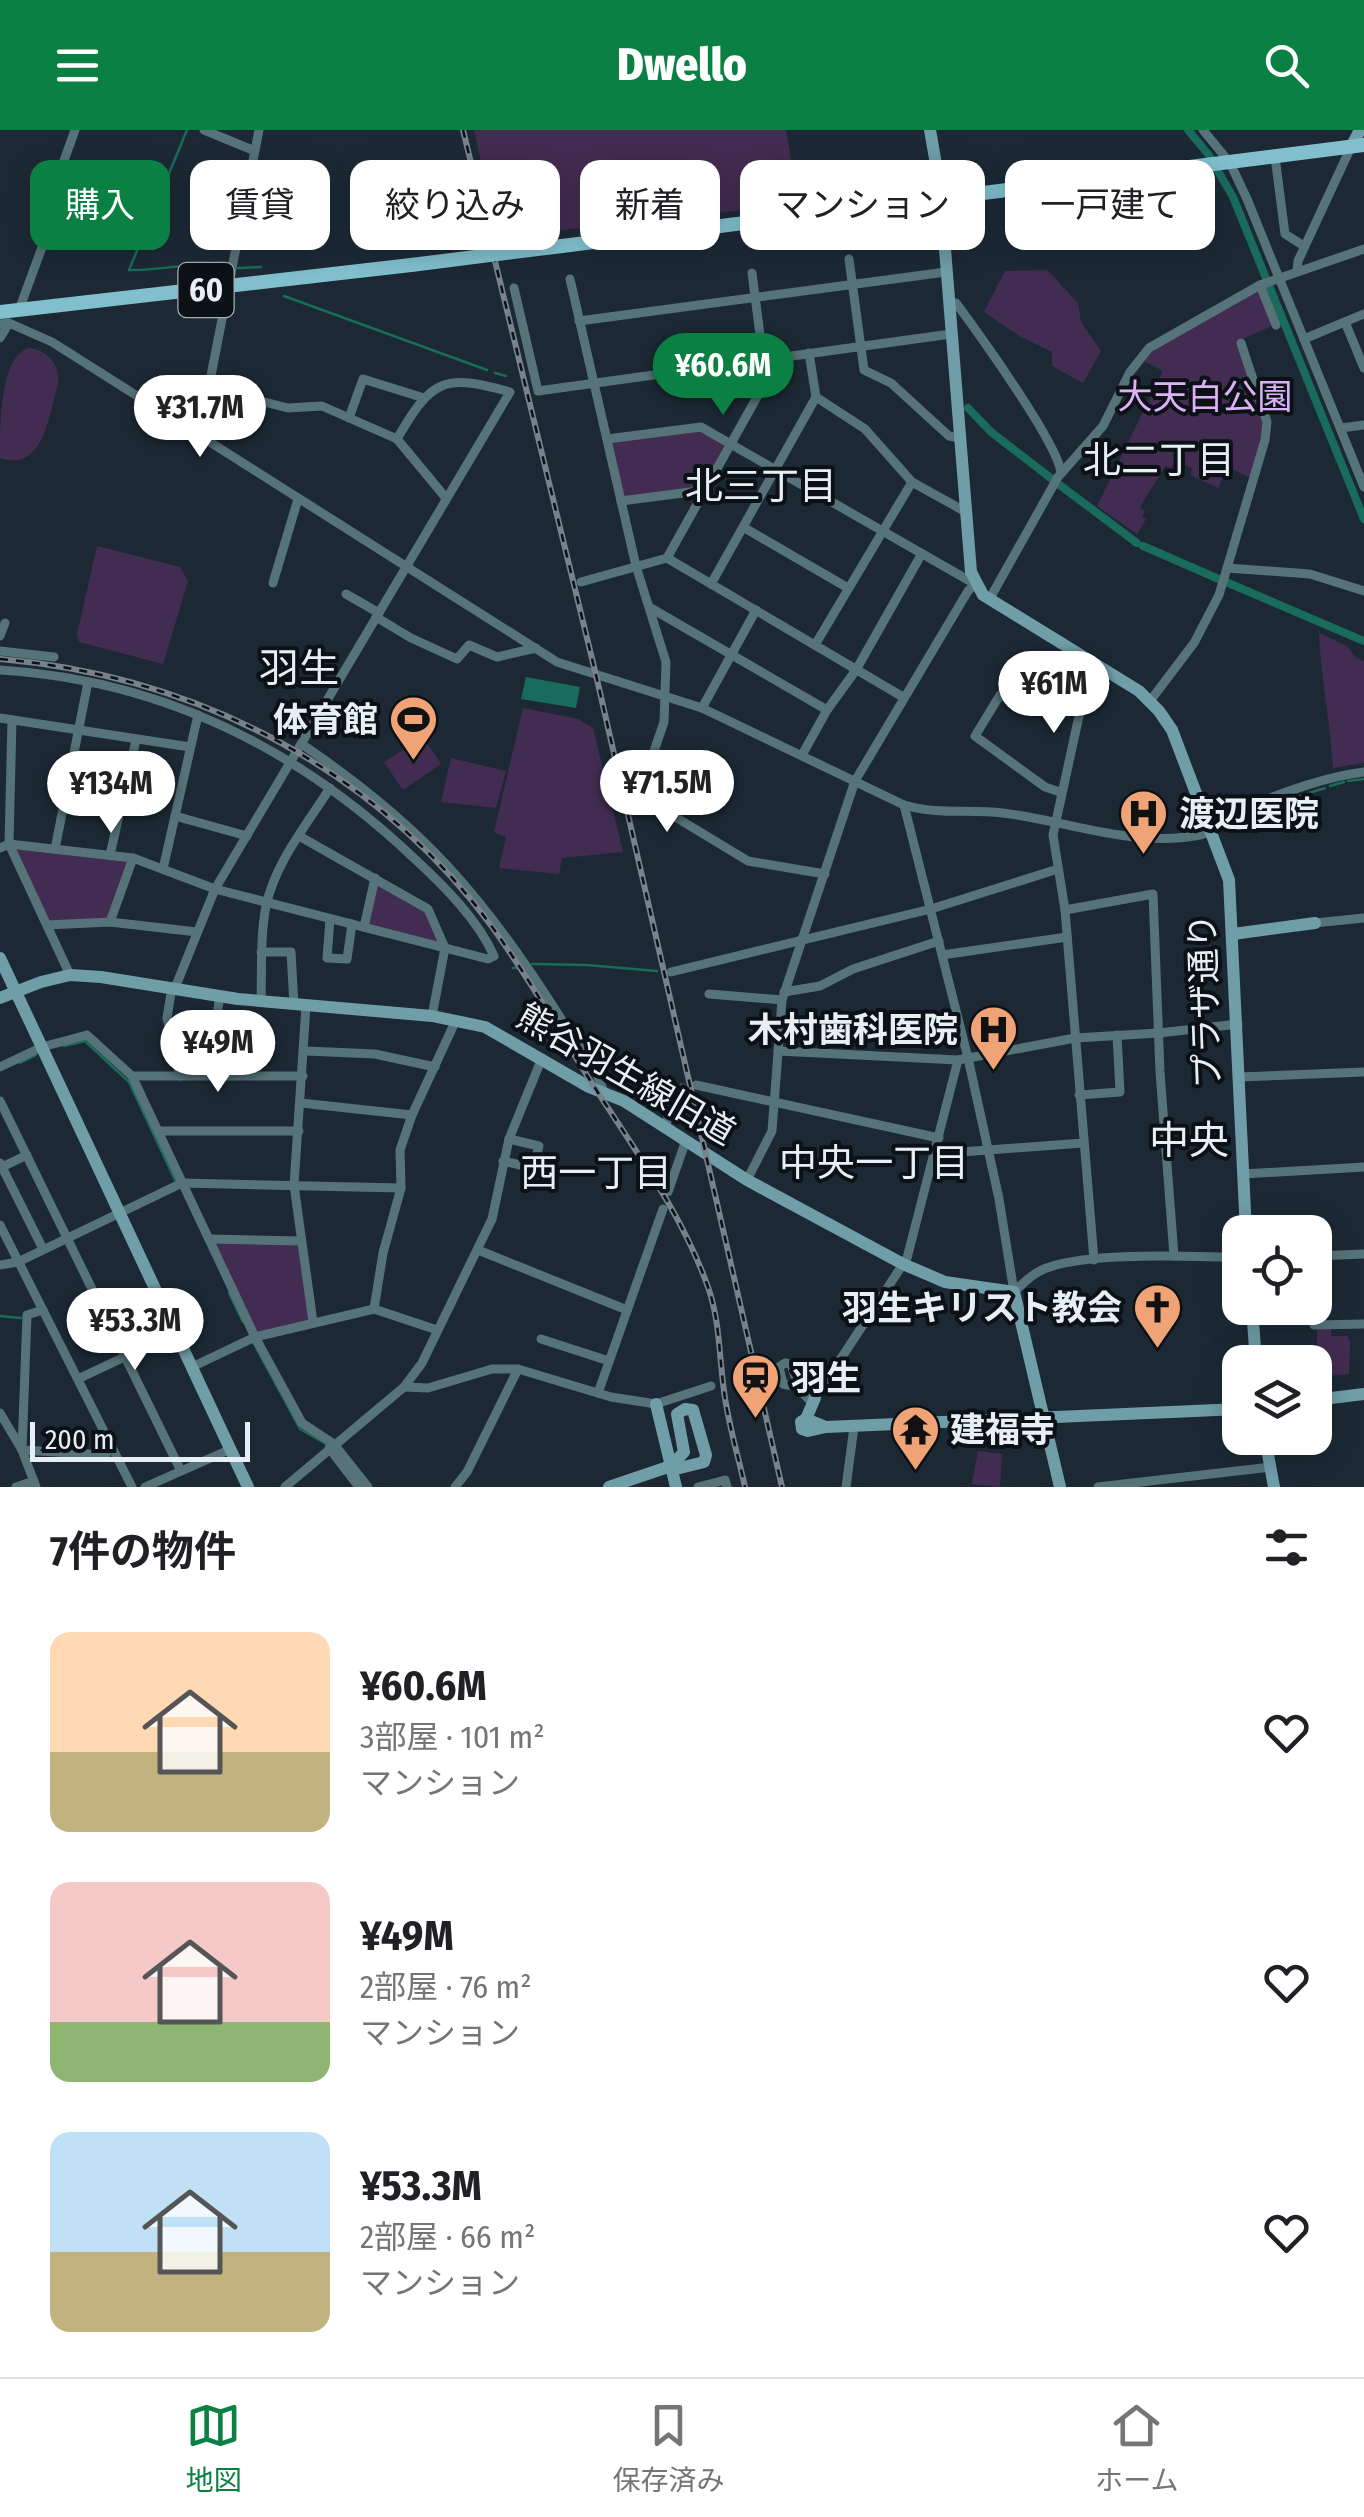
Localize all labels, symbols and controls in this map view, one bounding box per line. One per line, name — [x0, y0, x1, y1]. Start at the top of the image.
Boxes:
icon: menu — [50, 38, 105, 93]
text: Dwello — [617, 38, 747, 92]
icon: search — [1259, 38, 1314, 93]
chip: 購入 — [30, 160, 170, 250]
chip: 賃貸 — [190, 160, 330, 250]
chip: 絞り込み — [350, 160, 560, 250]
chip: 新着 — [580, 160, 720, 250]
chip: マンション — [740, 160, 985, 250]
chip: 一戸建て — [1005, 160, 1215, 250]
road number: 60 — [178, 263, 234, 317]
pin: ¥60.6M — [642, 333, 804, 418]
text: ¥60.6M — [675, 346, 771, 384]
pin: ¥31.7M — [119, 375, 281, 460]
park label: 大天白公園 — [1117, 376, 1293, 418]
text: ¥31.7M — [156, 388, 244, 426]
district label: 北二丁目 — [1083, 437, 1235, 483]
district label: 北三丁目 — [685, 463, 837, 509]
district label: 羽生 — [259, 645, 339, 693]
pin: ¥61M — [995, 651, 1113, 736]
text: ¥61M — [1020, 664, 1088, 702]
sports icon: 体育館 — [387, 694, 439, 762]
place label: 体育館 — [273, 699, 378, 741]
pin: ¥71.5M — [586, 750, 748, 835]
pin: ¥134M — [41, 751, 181, 836]
text: ¥71.5M — [622, 763, 712, 801]
text: ¥134M — [69, 764, 153, 802]
hospital icon: 渡辺医院 — [1118, 788, 1170, 856]
place label: 渡辺医院 — [1179, 793, 1319, 835]
street label: プラザ通り — [1181, 913, 1229, 1089]
street label: 熊谷羽生線旧道 — [509, 995, 743, 1153]
hospital icon: 木村歯科医院 — [967, 1004, 1019, 1072]
place label: 木村歯科医院 — [748, 1009, 958, 1051]
pin: ¥49M — [159, 1010, 277, 1095]
text: ¥49M — [182, 1023, 254, 1061]
district label: 中央 — [1149, 1117, 1229, 1165]
district label: 中央一丁目 — [779, 1140, 969, 1186]
district label: 西一丁目 — [520, 1150, 672, 1196]
map controls — [1222, 1215, 1332, 1455]
button: locate — [1222, 1215, 1332, 1325]
church icon: 羽生キリスト教会 — [1131, 1282, 1183, 1350]
place label: 羽生キリスト教会 — [842, 1287, 1122, 1329]
pin: ¥53.3M — [54, 1288, 216, 1373]
text: ¥53.3M — [89, 1301, 181, 1339]
button: layers — [1222, 1345, 1332, 1455]
station icon: 羽生 — [730, 1352, 782, 1420]
place label: 羽生 — [791, 1357, 861, 1399]
temple icon: 建福寺 — [889, 1404, 941, 1472]
place label: 建福寺 — [950, 1409, 1055, 1451]
scale bar — [30, 1417, 250, 1462]
text: 200 m — [45, 1423, 115, 1456]
icon: filters — [1259, 1520, 1314, 1575]
text: 7件の物件 — [50, 1527, 236, 1577]
text: ¥60.6M — [360, 1661, 487, 1711]
icon: home — [130, 1672, 250, 1792]
icon: heart — [1259, 1705, 1314, 1760]
text: 3部屋 · 101 m² — [360, 1718, 545, 1756]
text: マンション — [360, 1764, 520, 1802]
text: ¥49M — [360, 1911, 454, 1961]
icon: home — [130, 1922, 250, 2042]
icon: heart — [1259, 1955, 1314, 2010]
text: 2部屋 · 76 m² — [360, 1968, 532, 2006]
text: マンション — [360, 2014, 520, 2052]
text: ¥53.3M — [360, 2161, 482, 2211]
icon: home — [130, 2172, 250, 2292]
icon: heart — [1259, 2205, 1314, 2260]
text: 2部屋 · 66 m² — [360, 2218, 535, 2256]
text: マンション — [360, 2264, 520, 2302]
tab: 地図 — [185, 2398, 241, 2498]
tab: 保存済み — [612, 2398, 724, 2498]
tab: ホーム — [1095, 2398, 1179, 2498]

